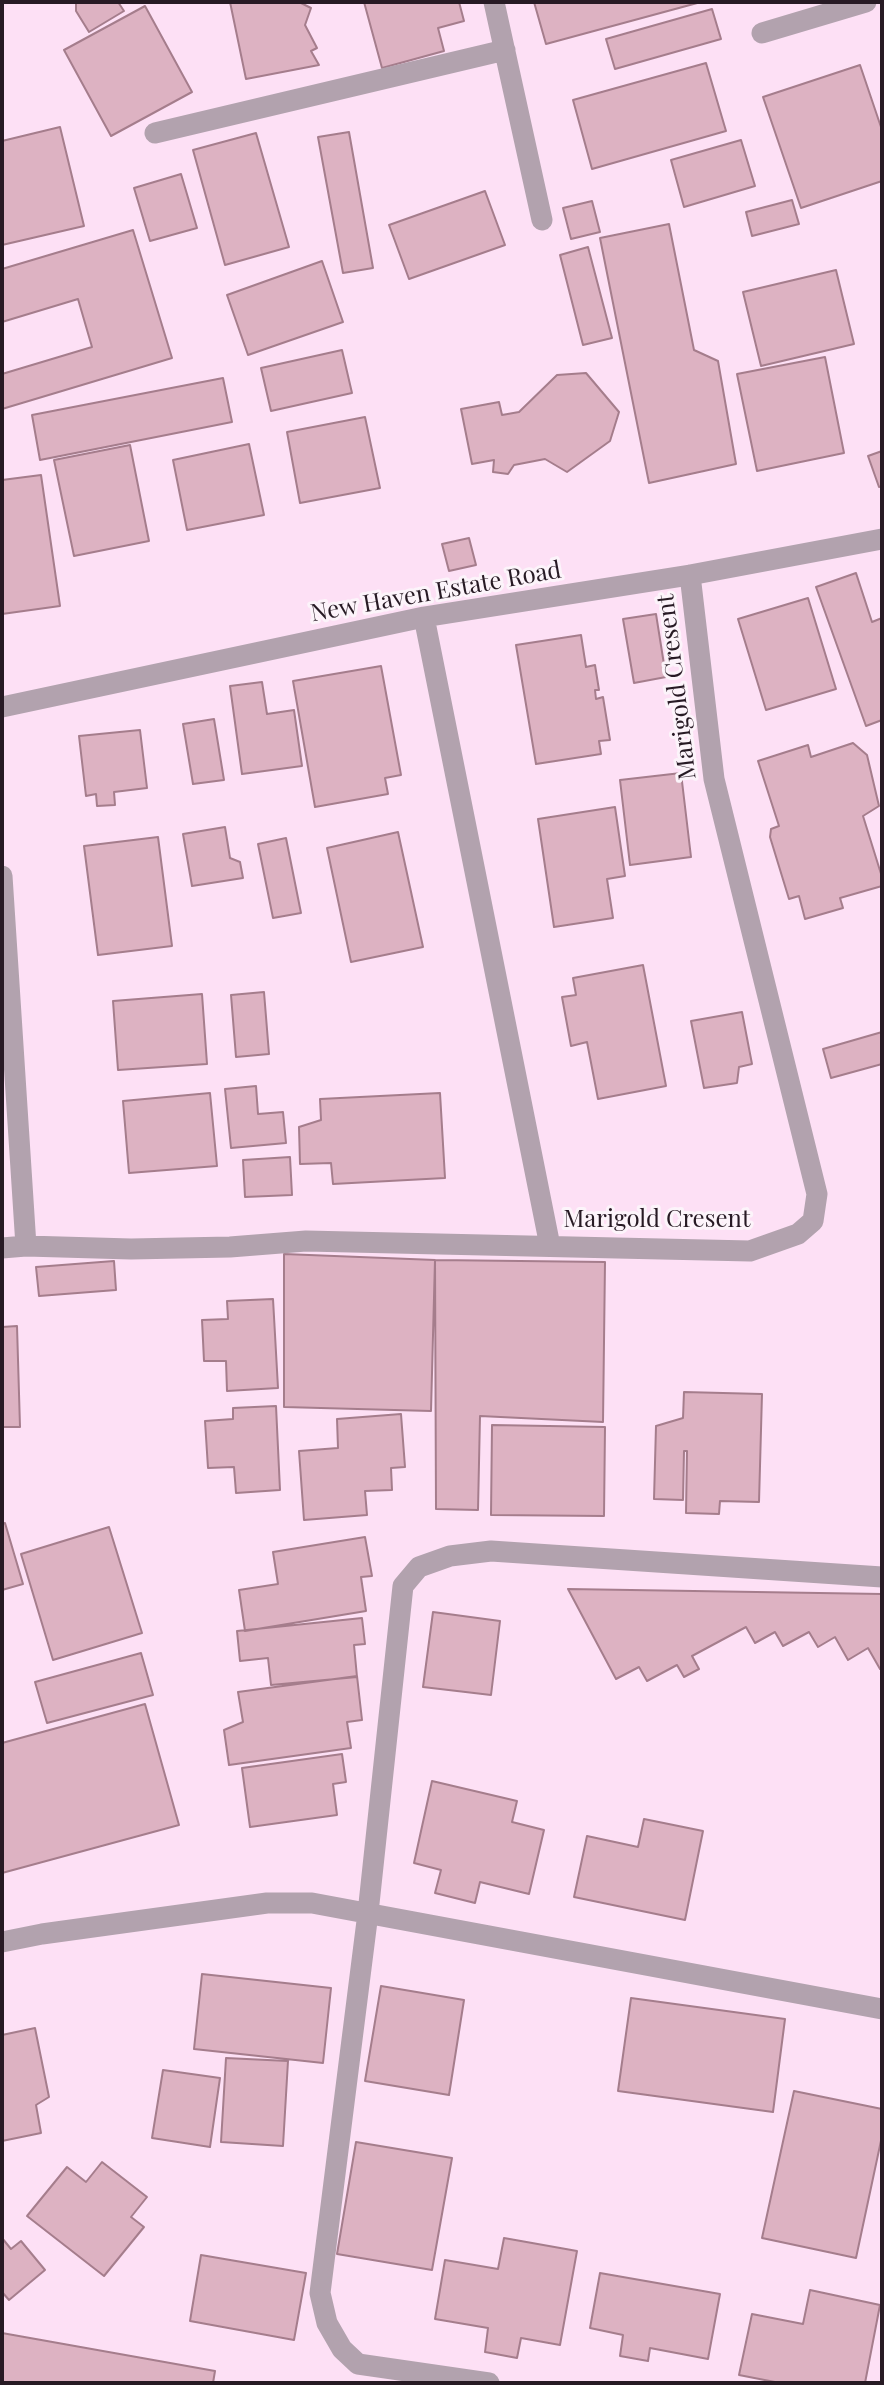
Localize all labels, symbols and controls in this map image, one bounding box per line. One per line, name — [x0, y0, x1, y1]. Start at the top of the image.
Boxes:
street label: New Haven Estate Road — [308, 556, 564, 628]
street label: Marigold Cresent — [651, 592, 703, 782]
street label: Marigold Cresent — [564, 1206, 750, 1234]

